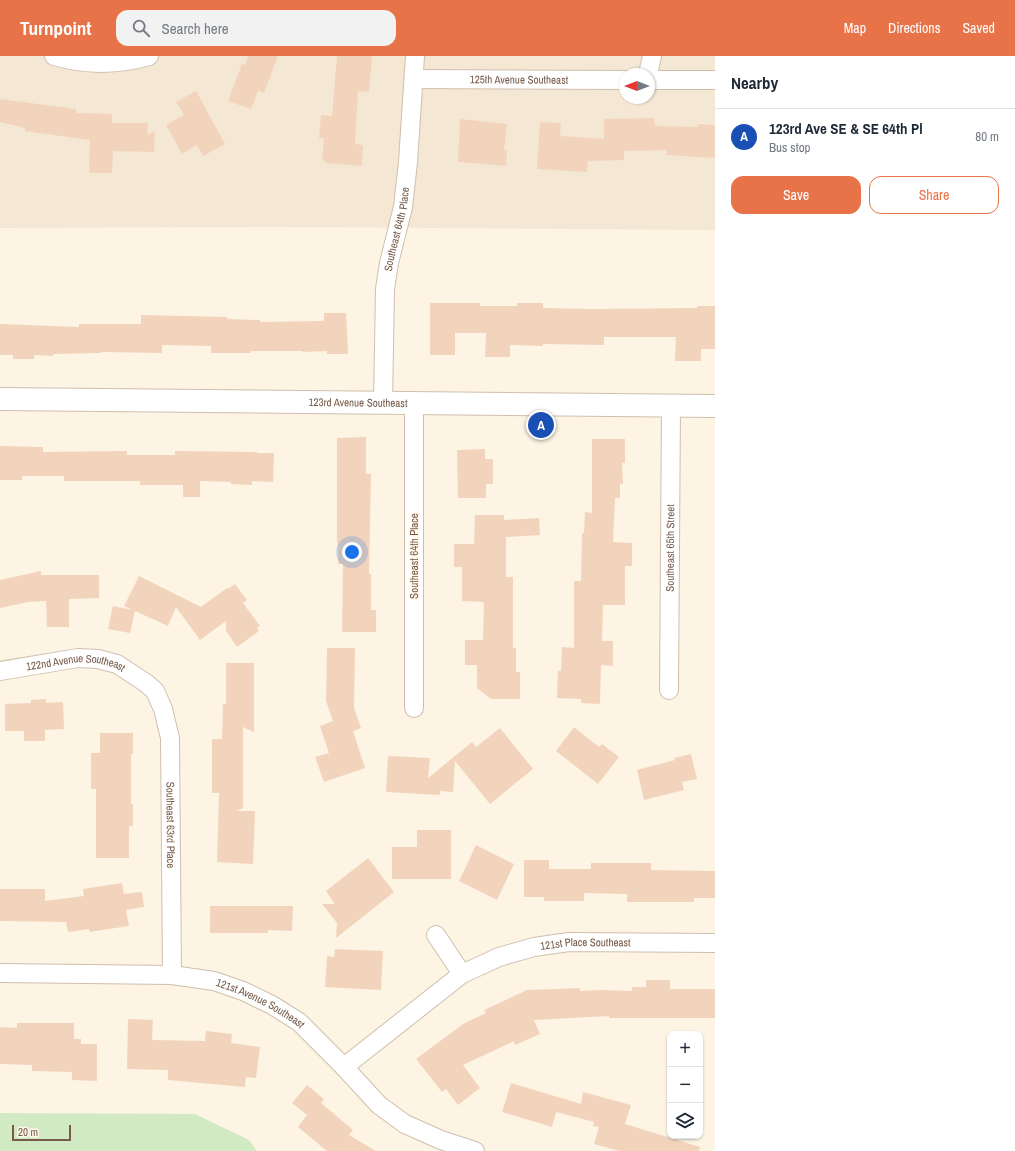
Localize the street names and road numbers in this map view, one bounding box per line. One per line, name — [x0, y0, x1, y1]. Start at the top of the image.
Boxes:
street label: 125th Avenue Southeast — [470, 72, 569, 87]
street label: Southeast 64th Place — [381, 186, 412, 272]
street label: 123rd Avenue Southeast — [308, 395, 408, 410]
street label: Southeast 65th Street — [663, 504, 677, 592]
street label: Southeast 64th Place — [407, 513, 421, 599]
street label: 122nd Avenue Southeast — [25, 651, 129, 675]
street label: Southeast 63rd Place — [163, 782, 178, 868]
street label: 121st Place Southeast — [539, 935, 631, 953]
street label: 121st Avenue Southeast — [214, 975, 308, 1031]

